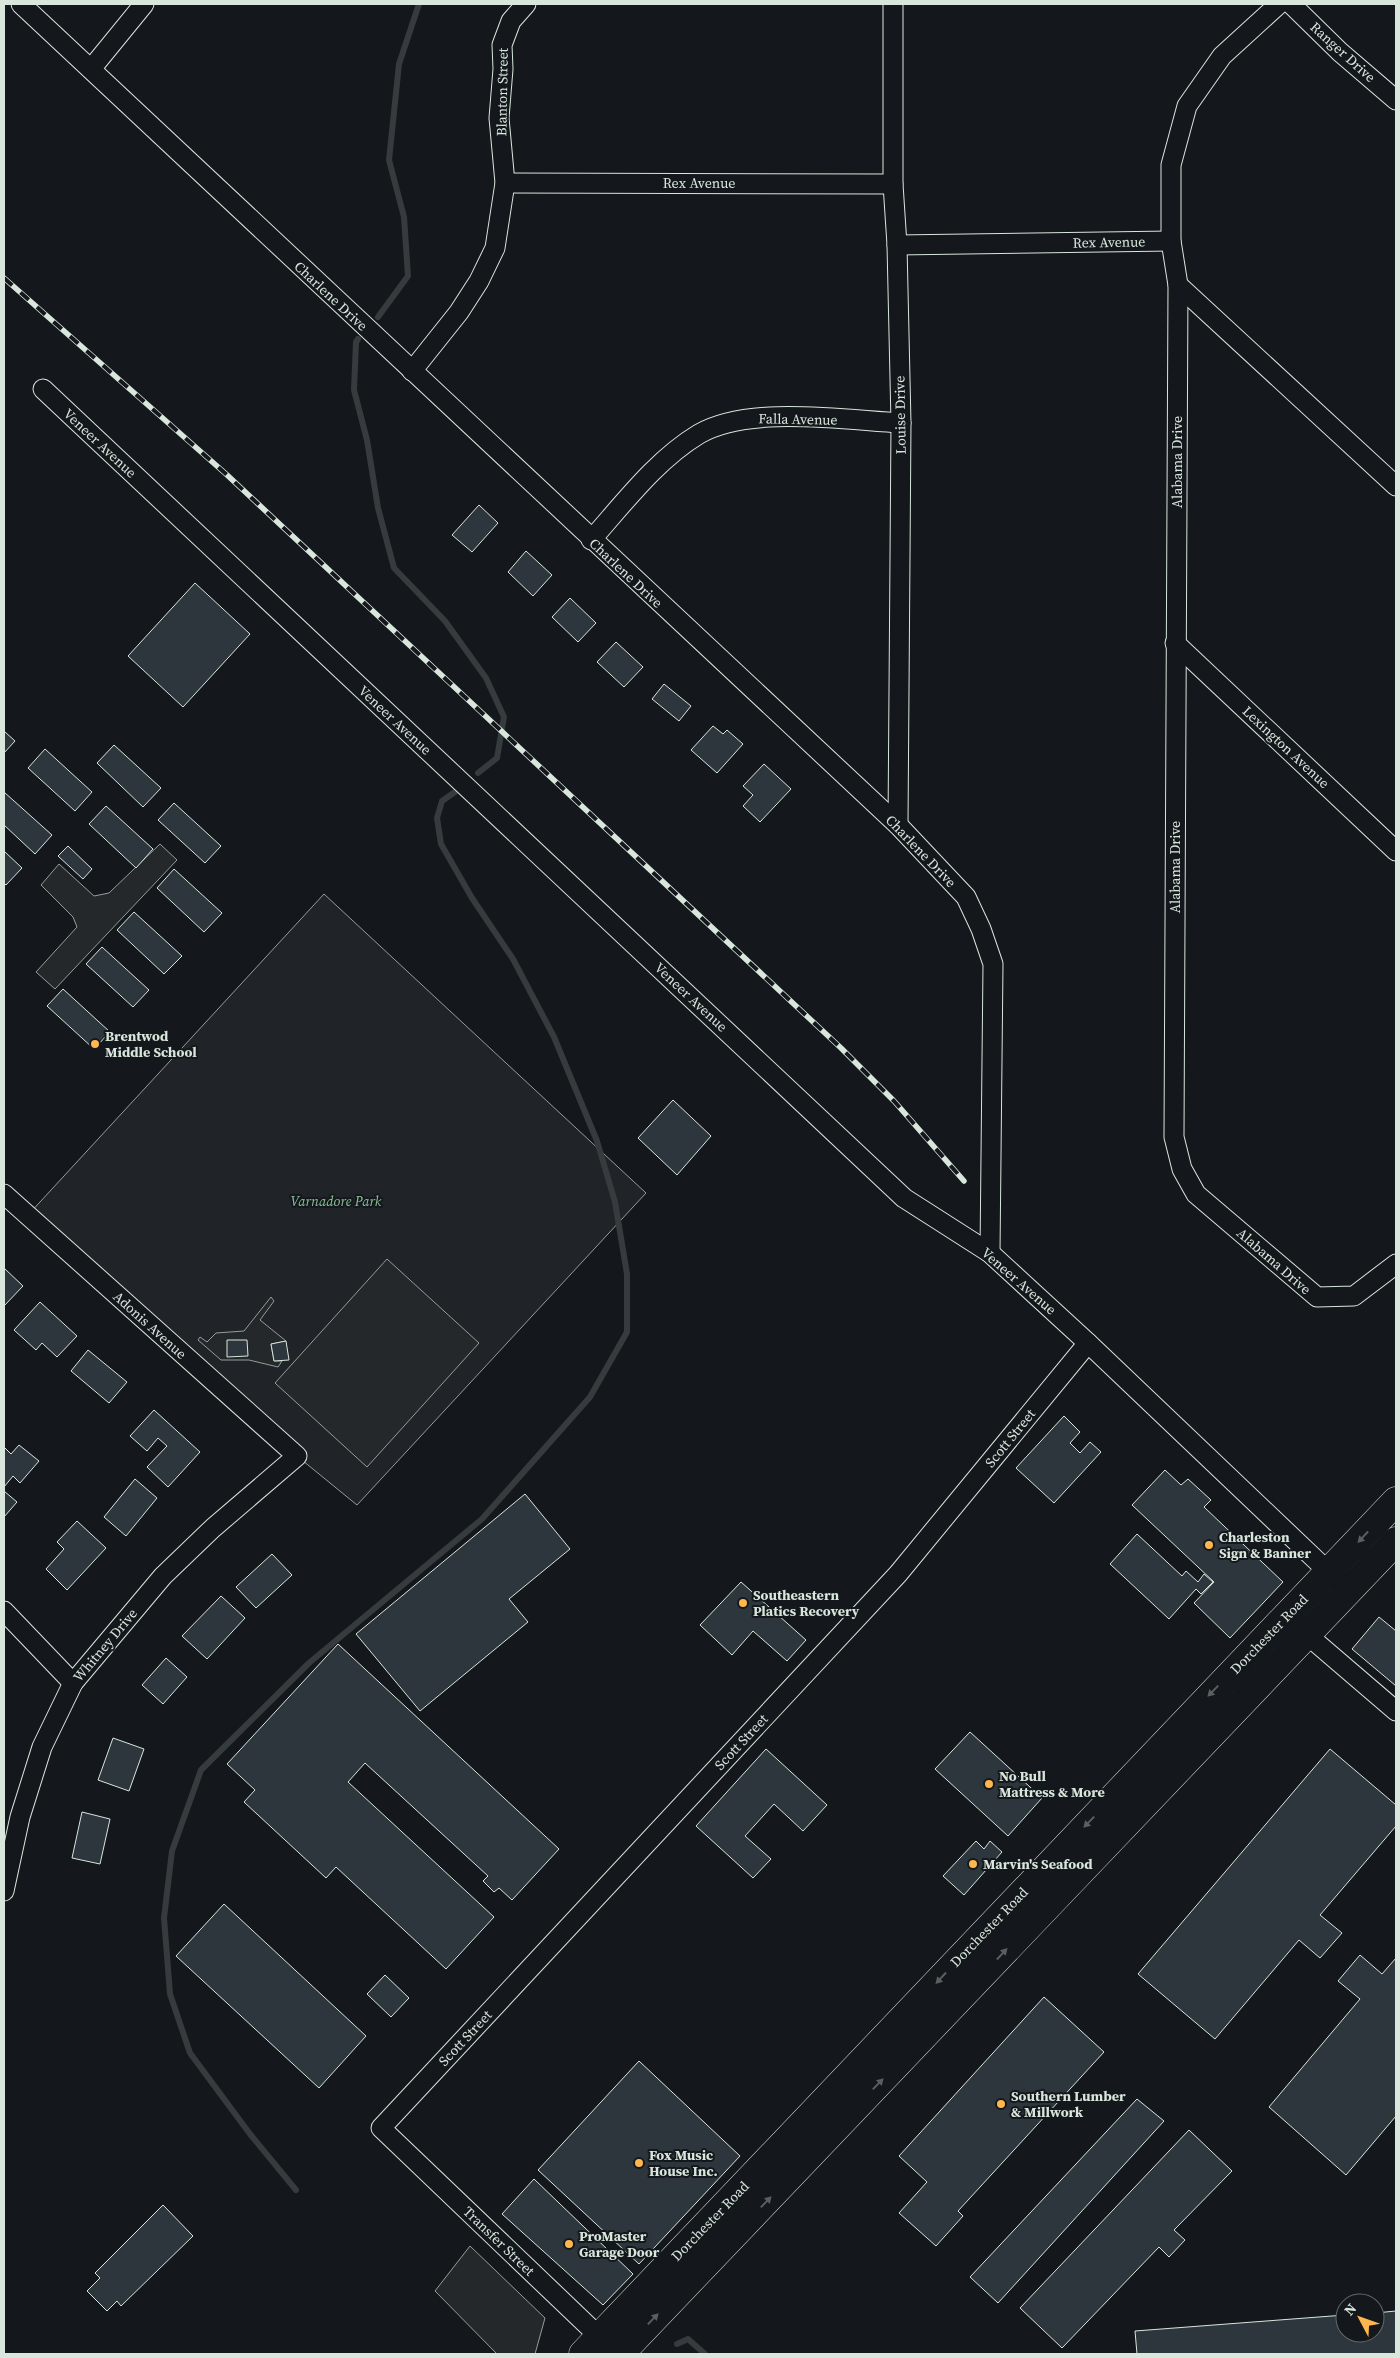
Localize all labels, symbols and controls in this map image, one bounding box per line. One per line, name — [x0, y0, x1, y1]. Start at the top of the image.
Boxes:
street label: Ranger Drive — [1306, 17, 1380, 87]
street label: Blanton Street — [491, 47, 513, 136]
street label: Rex Avenue — [663, 173, 735, 193]
street label: Rex Avenue — [1072, 231, 1146, 253]
street label: Charlene Drive — [290, 257, 372, 335]
street label: Louise Drive — [889, 376, 911, 454]
street label: Veneer Avenue — [59, 404, 141, 482]
street label: Falla Avenue — [758, 408, 838, 430]
street label: Alabama Drive — [1167, 416, 1187, 508]
street label: Charlene Drive — [585, 534, 667, 612]
street label: Veneer Avenue — [354, 681, 436, 759]
street label: Lexington Avenue — [1238, 701, 1334, 793]
street label: Charlene Drive — [881, 810, 961, 892]
street label: Alabama Drive — [1165, 821, 1185, 913]
street label: Veneer Avenue — [650, 958, 732, 1036]
place label: Brentwod Middle School — [105, 1026, 197, 1062]
marker: Brentwod Middle School — [89, 1038, 101, 1050]
park label: Varnadore Park — [291, 1191, 382, 1211]
street label: Alabama Drive — [1233, 1223, 1315, 1299]
street label: Veneer Avenue — [977, 1243, 1061, 1319]
street label: Adonis Avenue — [109, 1287, 191, 1363]
street label: Scott Street — [980, 1404, 1040, 1472]
place label: Charleston Sign & Banner — [1219, 1527, 1311, 1563]
one-way arrow — [1357, 1530, 1369, 1542]
marker: Charleston Sign & Banner — [1203, 1539, 1215, 1551]
place label: Southeastern Platics Recovery — [753, 1585, 860, 1621]
street label: Dorchester Road — [1226, 1589, 1312, 1678]
marker: Southeastern Platics Recovery — [737, 1597, 749, 1609]
street label: Whitney Drive — [68, 1604, 142, 1686]
one-way arrow — [1207, 1685, 1219, 1697]
street label: Scott Street — [710, 1709, 773, 1775]
place label: No Bull Mattress & More — [999, 1766, 1105, 1802]
marker: No Bull Mattress & More — [983, 1778, 995, 1790]
one-way arrow — [1083, 1815, 1095, 1827]
place label: Marvin's Seafood — [983, 1854, 1093, 1874]
marker: Marvin's Seafood — [967, 1858, 979, 1870]
street label: Dorchester Road — [946, 1882, 1032, 1971]
one-way arrow — [996, 1948, 1008, 1960]
one-way arrow — [935, 1971, 947, 1983]
street label: Scott Street — [434, 2005, 497, 2071]
one-way arrow — [872, 2079, 884, 2091]
place label: Southern Lumber & Millwork — [1011, 2086, 1126, 2122]
marker: Southern Lumber & Millwork — [995, 2098, 1007, 2110]
place label: Fox Music House Inc. — [649, 2145, 718, 2181]
marker: Fox Music House Inc. — [633, 2157, 645, 2169]
street label: Dorchester Road — [667, 2176, 753, 2265]
one-way arrow — [760, 2196, 772, 2208]
street label: Transfer Street — [459, 2202, 540, 2281]
place label: ProMaster Garage Door — [579, 2226, 660, 2262]
marker: ProMaster Garage Door — [563, 2238, 575, 2250]
north arrow — [1335, 2293, 1385, 2343]
text: N — [1339, 2299, 1361, 2320]
one-way arrow — [647, 2313, 659, 2325]

